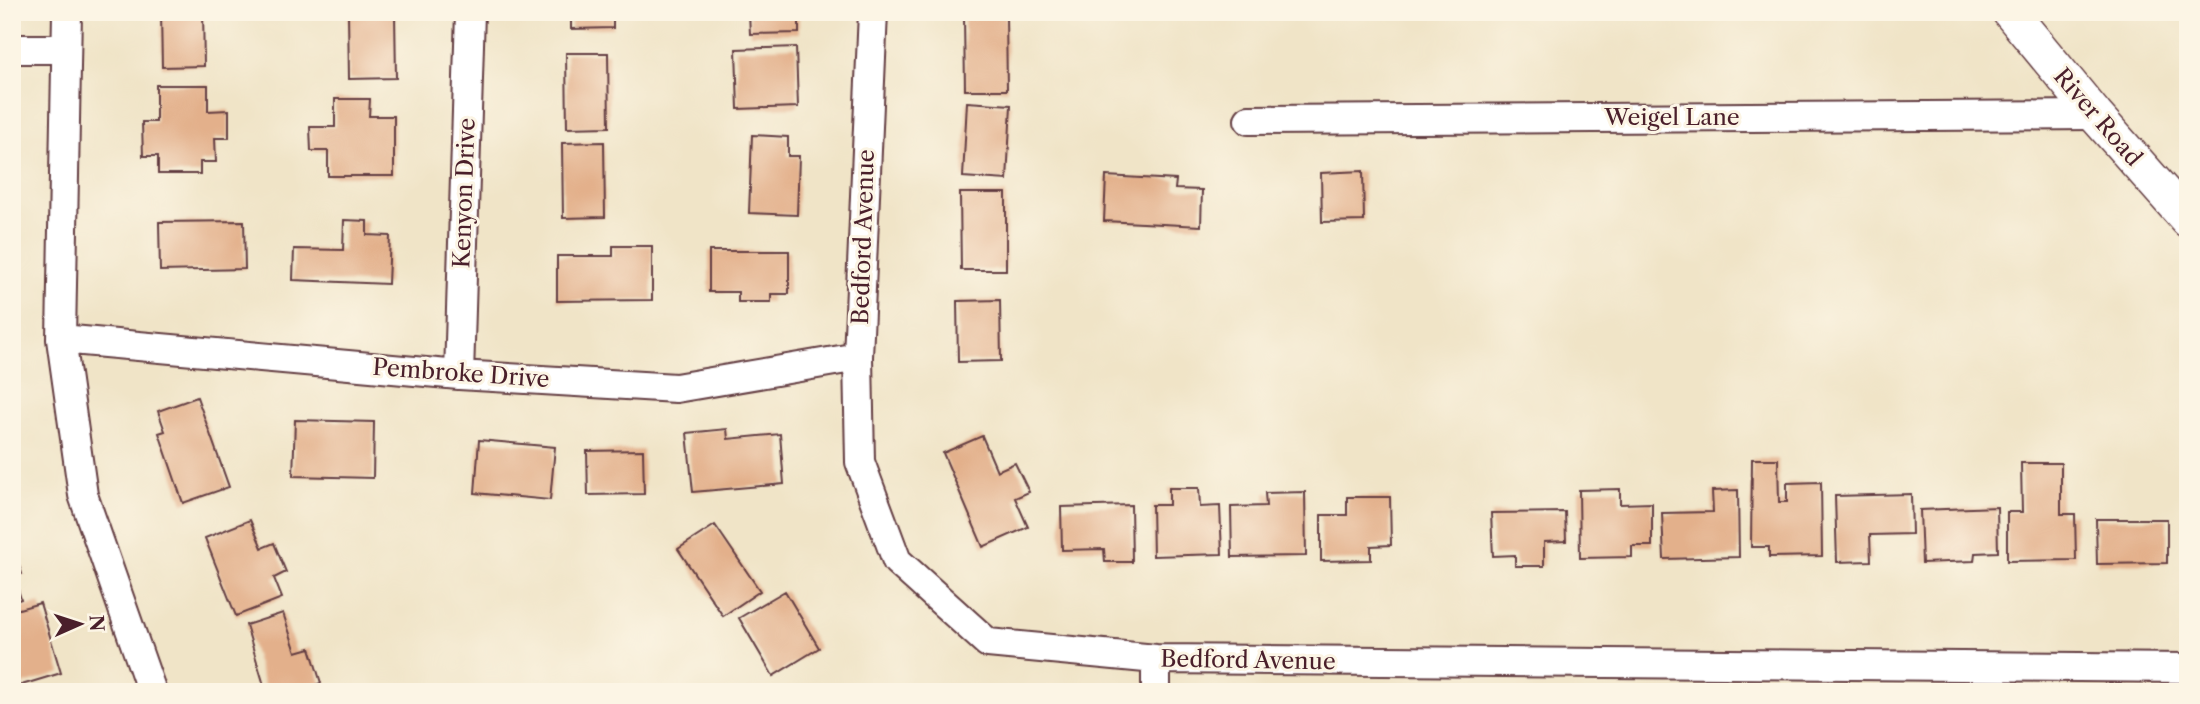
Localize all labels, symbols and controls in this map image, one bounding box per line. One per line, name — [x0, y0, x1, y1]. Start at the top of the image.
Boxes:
street label: River Road — [2048, 62, 2148, 172]
street label: Weigel Lane — [1603, 103, 1740, 131]
street label: Kenyon Drive — [447, 117, 481, 269]
street label: Bedford Avenue — [846, 149, 880, 325]
street label: Pembroke Drive — [372, 353, 550, 393]
north arrow — [46, 588, 116, 658]
text: N — [85, 614, 108, 632]
street label: Bedford Avenue — [1160, 644, 1336, 676]

